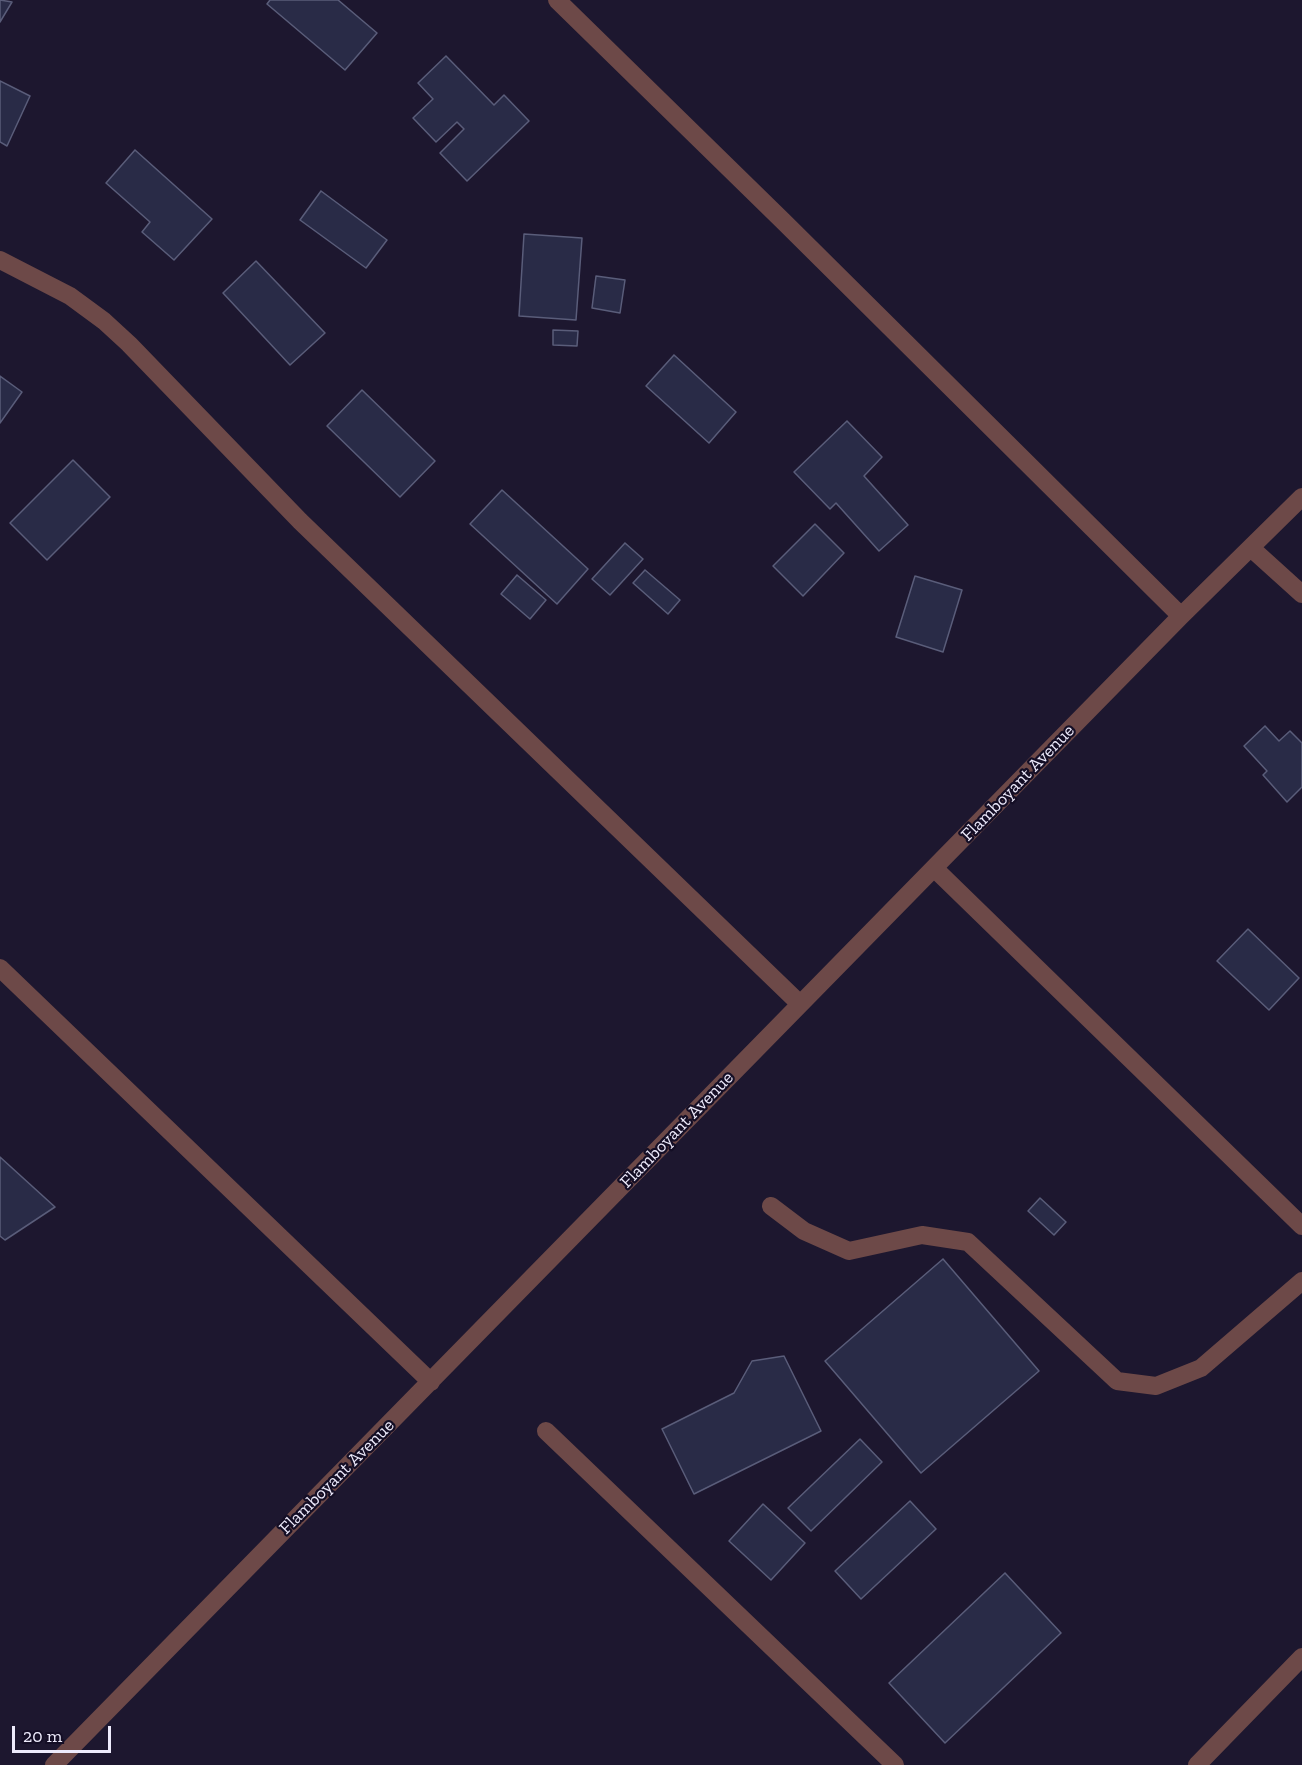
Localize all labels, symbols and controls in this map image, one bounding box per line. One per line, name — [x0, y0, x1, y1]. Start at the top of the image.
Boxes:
street label: Flamboyant Avenue — [957, 720, 1079, 846]
street label: Flamboyant Avenue — [616, 1067, 738, 1193]
street label: Flamboyant Avenue — [275, 1415, 399, 1539]
scale bar — [15, 1714, 114, 1752]
text: 20 m — [23, 1725, 62, 1747]

